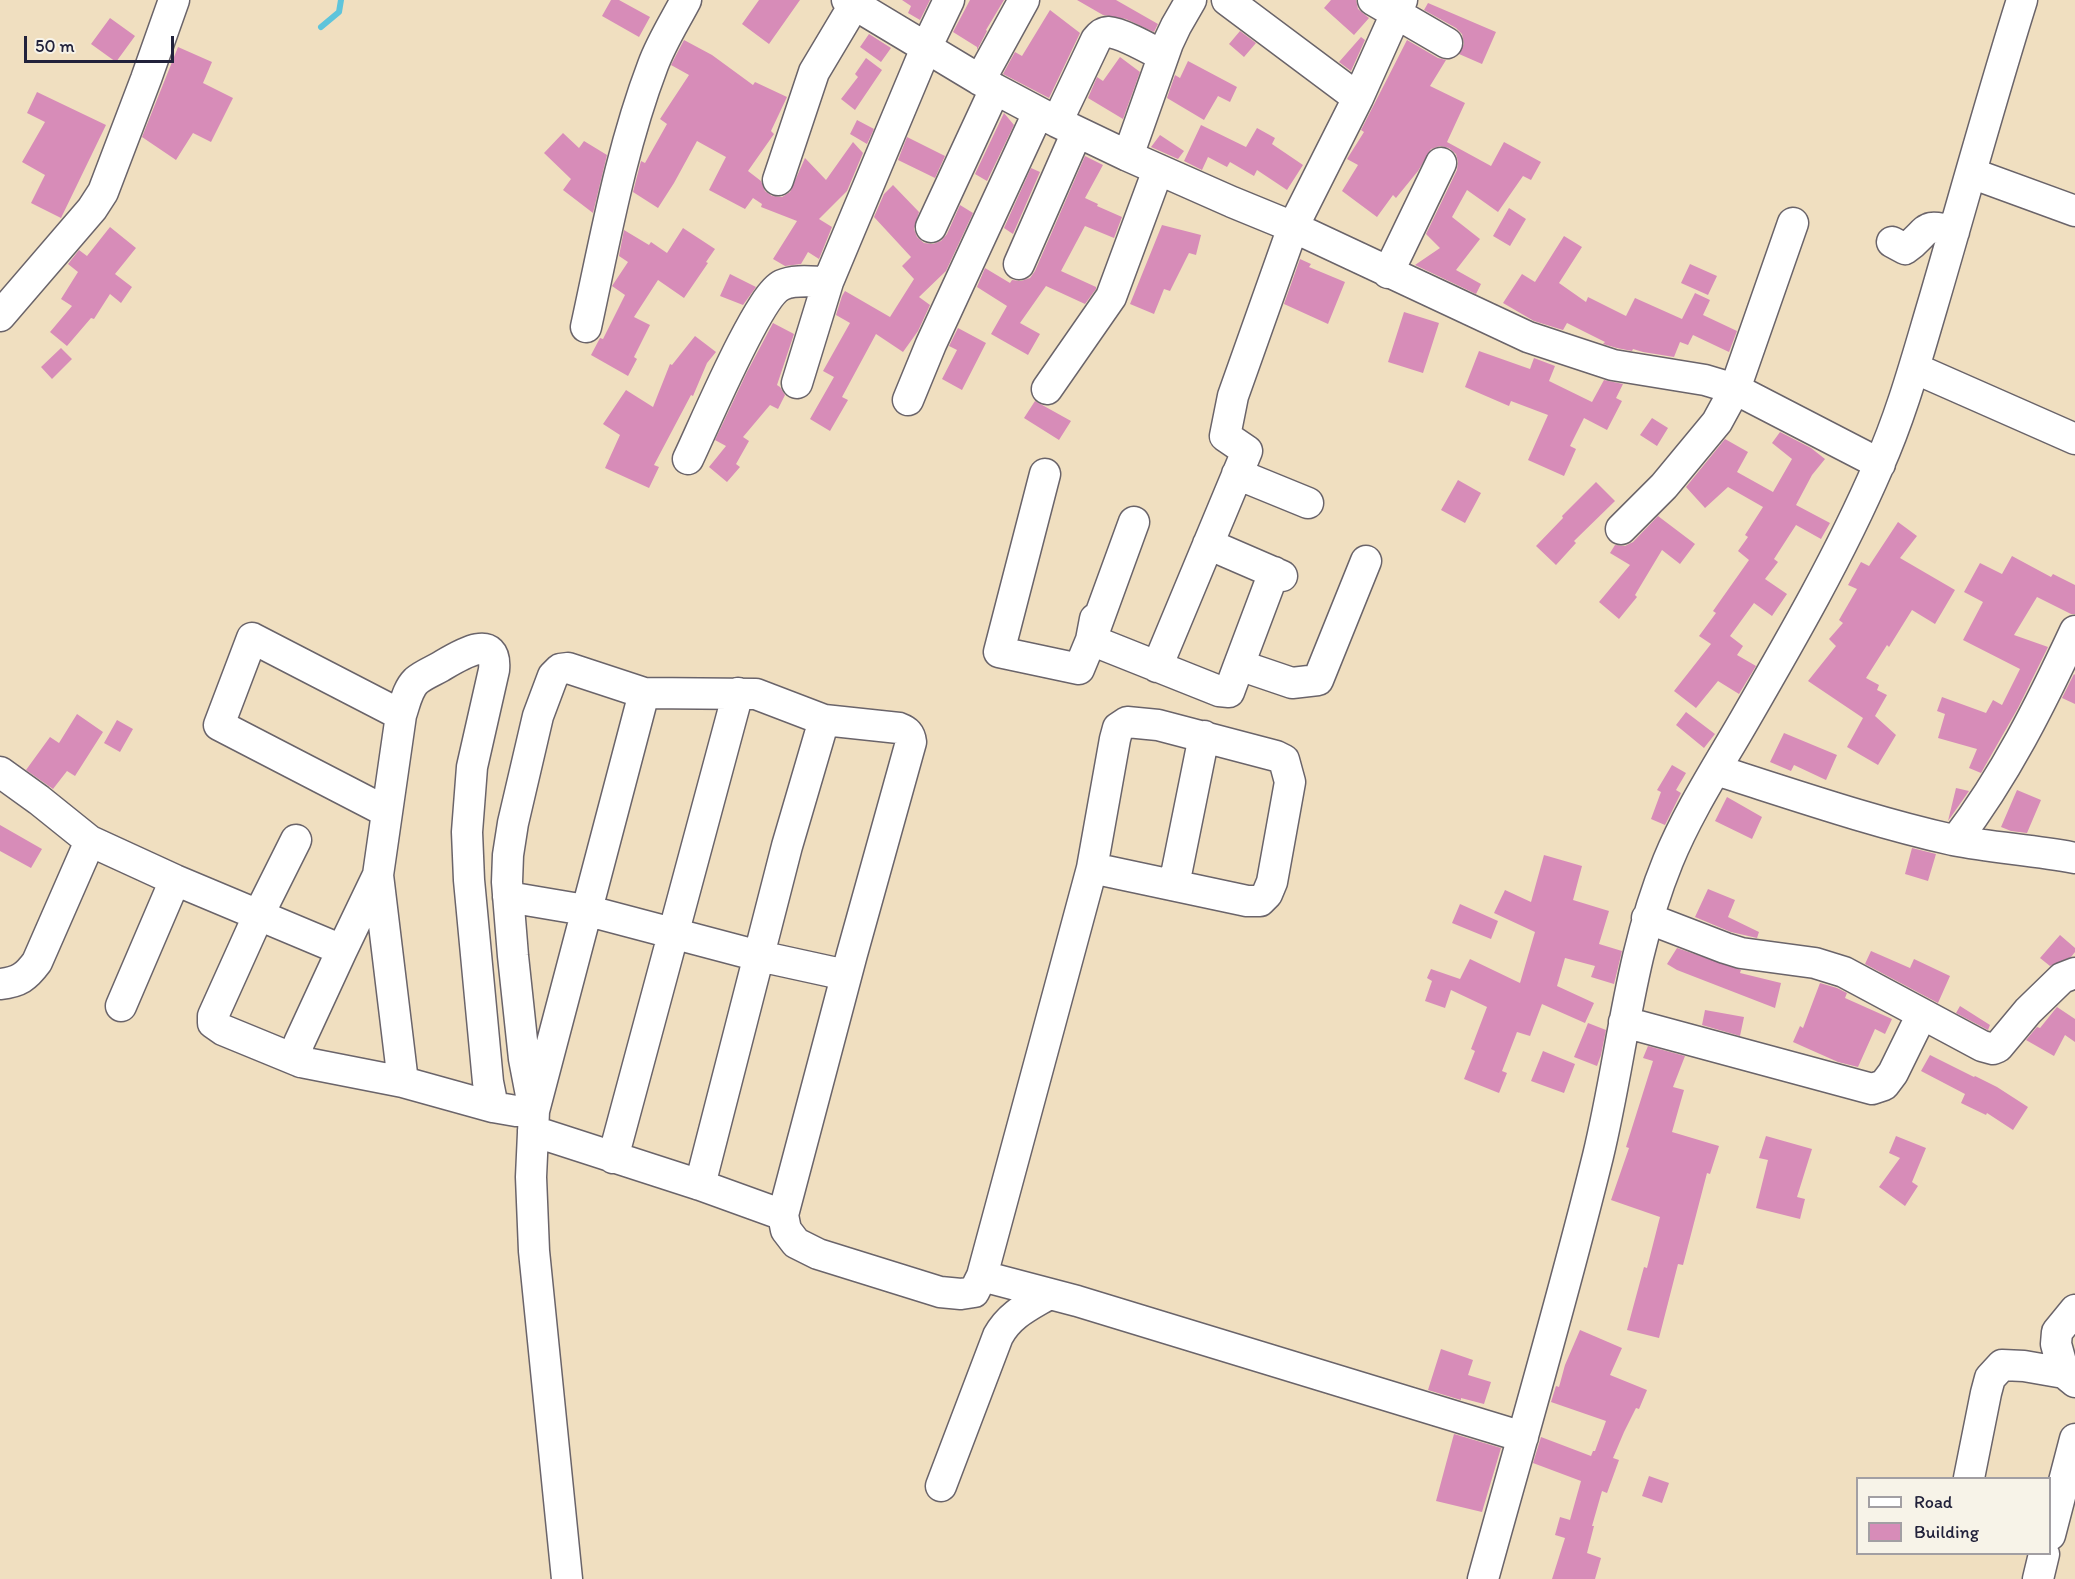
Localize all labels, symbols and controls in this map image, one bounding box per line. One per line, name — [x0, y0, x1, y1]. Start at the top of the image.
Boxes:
scale bar — [27, 24, 177, 62]
text: 50 m — [35, 35, 75, 57]
legend — [1856, 1477, 2051, 1555]
text: Road — [1914, 1491, 1953, 1513]
text: Building — [1914, 1521, 1979, 1543]

